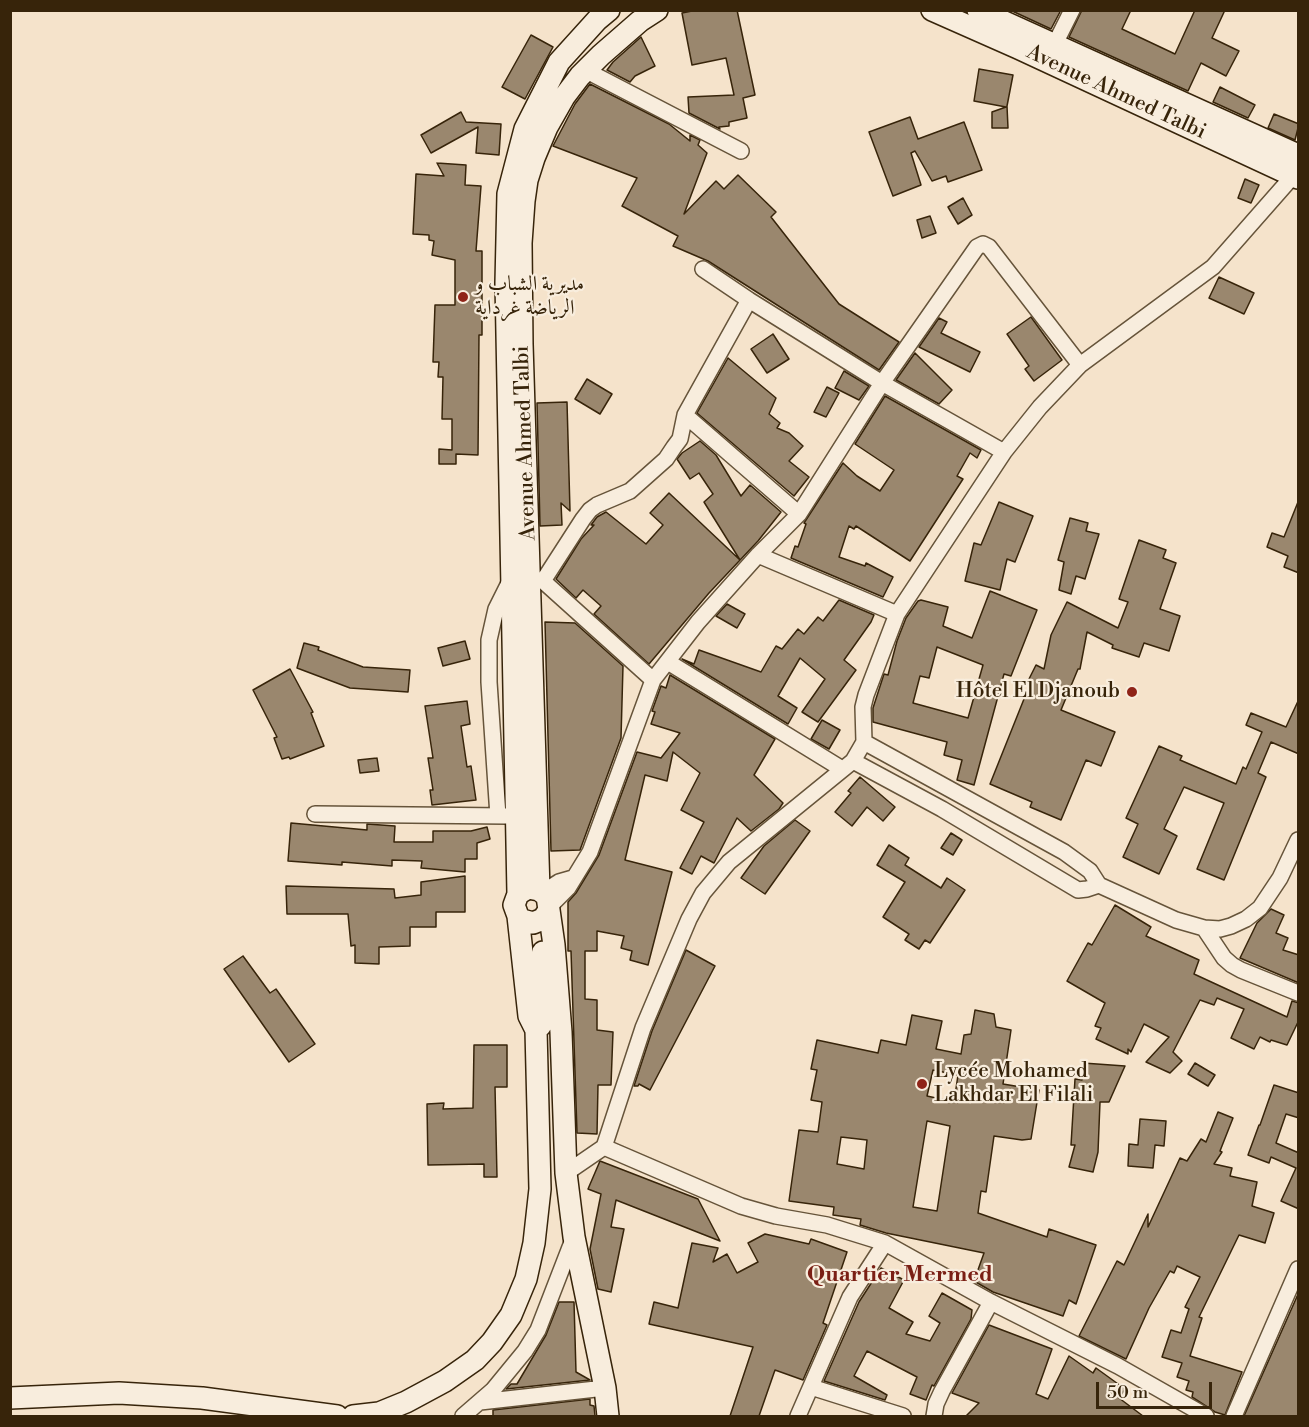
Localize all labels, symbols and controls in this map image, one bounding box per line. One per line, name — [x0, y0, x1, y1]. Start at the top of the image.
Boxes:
street label: Avenue Ahmed Talbi — [1022, 40, 1210, 146]
place label: مديرية الشباب و الرياضة غرداية — [475, 272, 584, 322]
marker: مديرية الشباب و الرياضة غرداية — [456, 290, 470, 304]
street label: Avenue Ahmed Talbi — [510, 345, 542, 541]
place label: Hôtel El Djanoub — [956, 679, 1120, 705]
marker: Hôtel El Djanoub — [1125, 685, 1139, 699]
place label: Lycée Mohamed Lakhdar El Filali — [934, 1059, 1093, 1109]
marker: Lycée Mohamed Lakhdar El Filali — [915, 1077, 929, 1091]
district label: Quartier Mermed — [807, 1263, 993, 1289]
scale bar — [1099, 1370, 1214, 1408]
text: 50 m — [1107, 1381, 1148, 1404]

